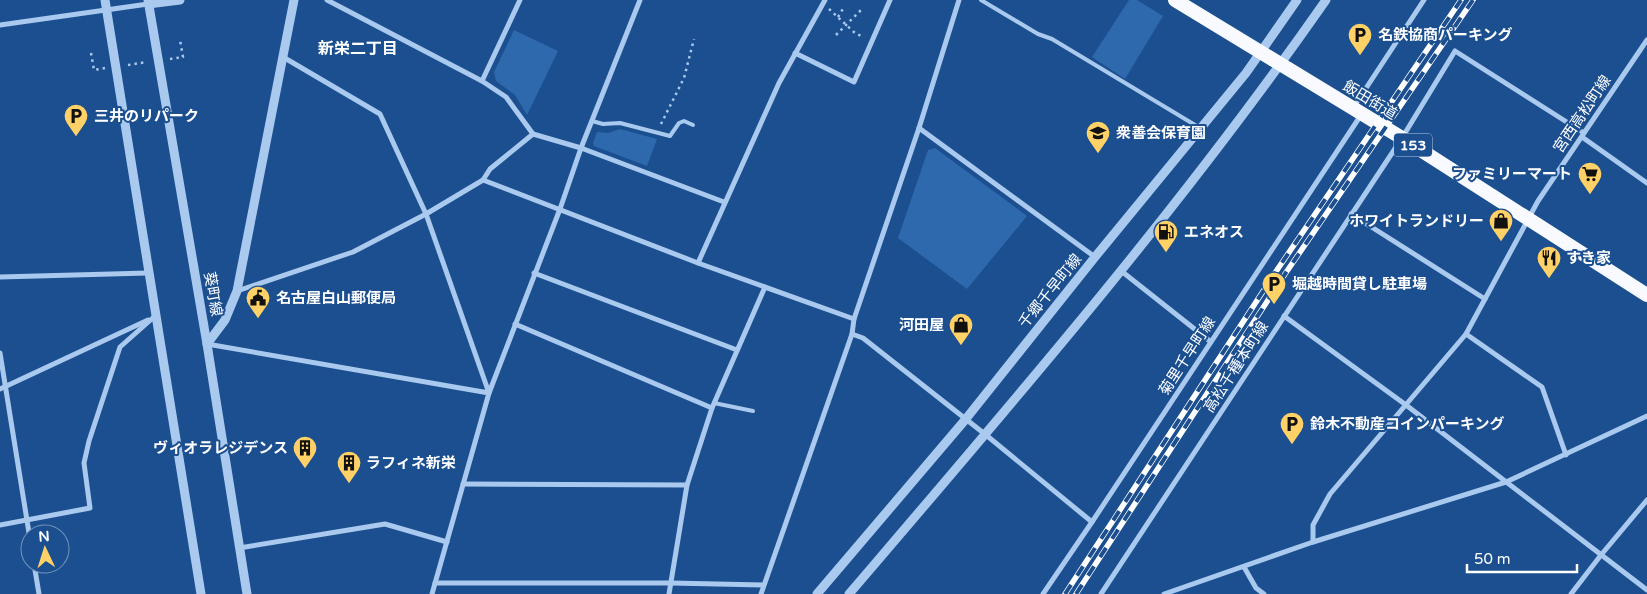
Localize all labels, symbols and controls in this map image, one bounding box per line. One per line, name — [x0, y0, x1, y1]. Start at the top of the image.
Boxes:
parking icon: 名鉄協商パーキング — [1347, 22, 1373, 56]
place label: 名鉄協商パーキング — [1378, 26, 1513, 44]
district label: 新栄二丁目 — [318, 39, 398, 59]
street label: 宮西高松町線 — [1549, 72, 1615, 156]
street label: 飯田街道 — [1340, 77, 1400, 123]
parking icon: 三井のリパーク — [63, 103, 89, 137]
place label: 三井のリパーク — [94, 107, 199, 125]
school or university icon: 衆善会保育園 — [1085, 120, 1111, 154]
place label: 衆善会保育園 — [1116, 124, 1206, 142]
road number: 153 — [1394, 134, 1432, 156]
supermarket icon: ファミリーマート — [1577, 161, 1603, 195]
place label: ファミリーマート — [1452, 165, 1572, 183]
shop icon: ホワイトランドリー — [1488, 208, 1514, 242]
place label: ホワイトランドリー — [1349, 212, 1484, 230]
fuel station icon: エネオス — [1153, 219, 1179, 253]
place label: エネオス — [1184, 223, 1244, 241]
restaurant icon: すき家 — [1536, 245, 1562, 279]
place label: すき家 — [1566, 249, 1611, 267]
street label: 千郷千早町線 — [1015, 250, 1085, 332]
street label: 葵町線 — [200, 270, 226, 318]
parking icon: 堀越時間貸し駐車場 — [1261, 271, 1287, 305]
place label: 堀越時間貸し駐車場 — [1292, 275, 1427, 293]
public building icon: 名古屋白山郵便局 — [245, 285, 271, 319]
place label: 名古屋白山郵便局 — [276, 289, 396, 307]
shop icon: 河田屋 — [948, 312, 974, 346]
street label: 菊里千早町線 — [1155, 313, 1219, 399]
place label: 河田屋 — [899, 316, 944, 334]
street label: 高松千種本町線 — [1200, 318, 1272, 416]
parking icon: 鈴木不動産コインパーキング — [1279, 411, 1305, 445]
place label: 鈴木不動産コインパーキング — [1310, 415, 1505, 433]
building icon: ヴィオラレジデンス — [292, 435, 318, 469]
place label: ヴィオラレジデンス — [153, 439, 288, 457]
building icon: ラフィネ新栄 — [336, 450, 362, 484]
place label: ラフィネ新栄 — [366, 454, 456, 472]
north arrow — [20, 524, 70, 574]
text: N — [38, 528, 50, 545]
scale bar — [1467, 542, 1577, 574]
text: 50 m — [1474, 550, 1511, 568]

